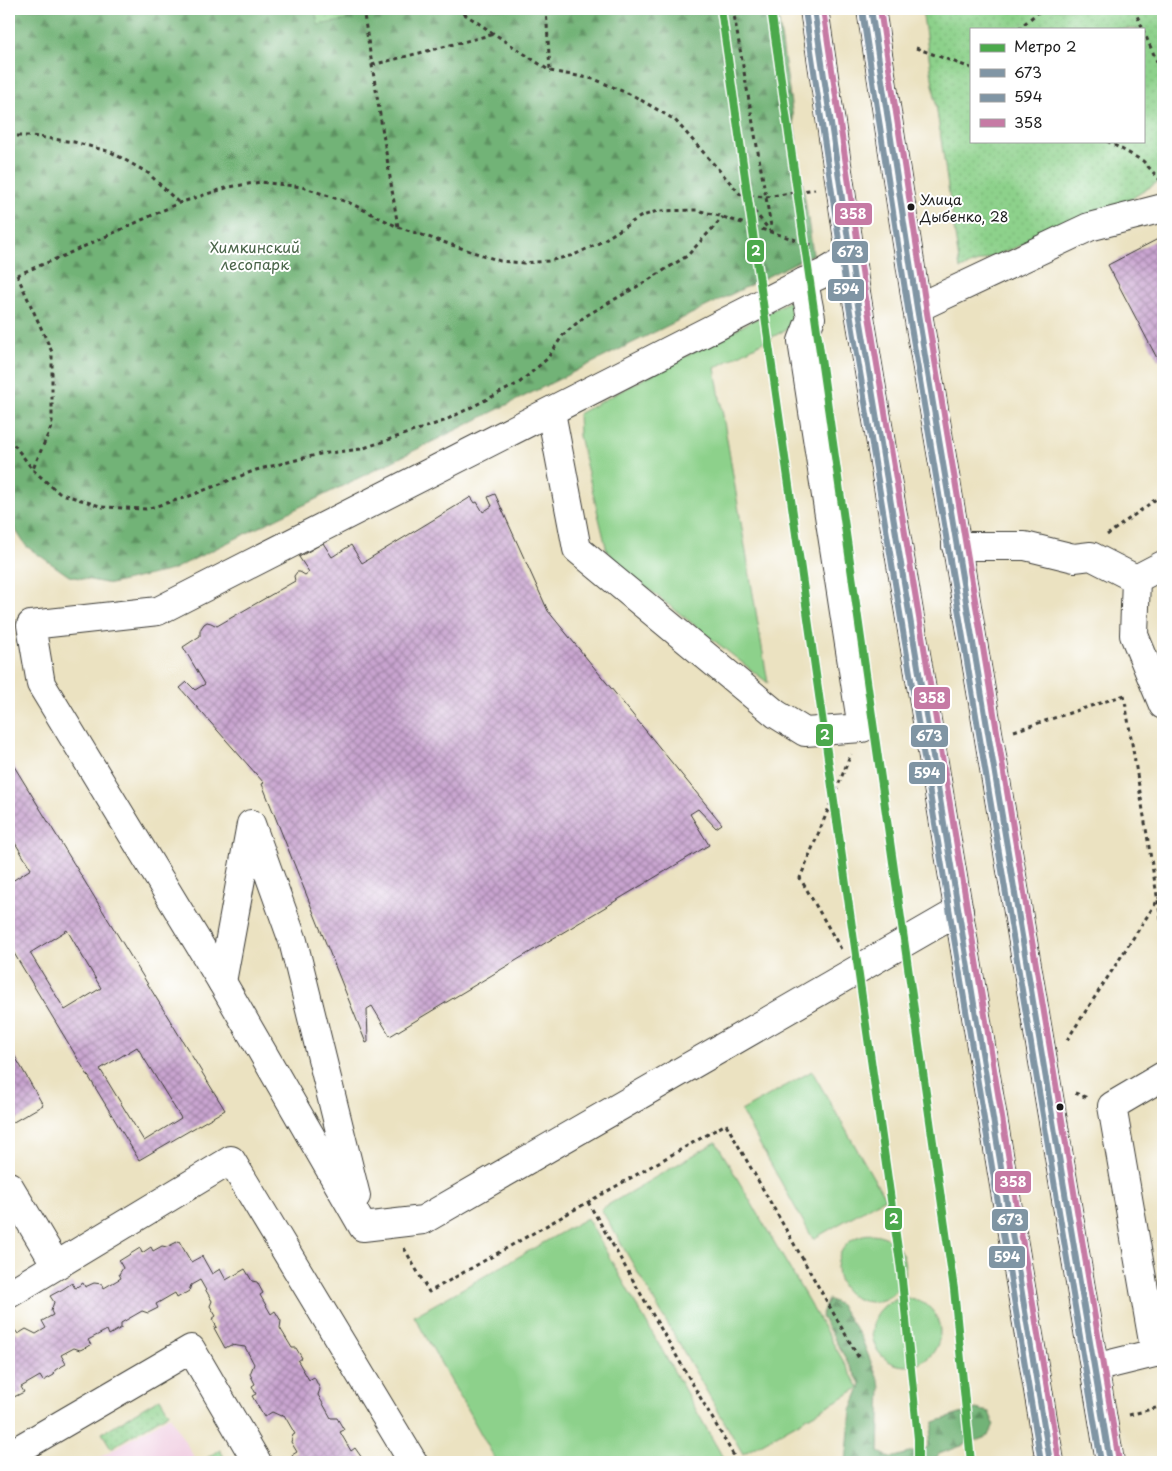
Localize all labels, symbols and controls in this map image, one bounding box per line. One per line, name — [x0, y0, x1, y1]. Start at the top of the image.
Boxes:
legend — [970, 28, 1144, 142]
text: Метро 2 — [1014, 34, 1077, 57]
text: 673 — [1014, 60, 1042, 83]
text: 594 — [1014, 84, 1043, 107]
text: 358 — [1014, 110, 1043, 133]
place label: Улица Дыбенко, 28 — [919, 189, 1009, 227]
line badge: 358 — [834, 202, 873, 226]
marker: Улица Дыбенко, 28 — [906, 202, 916, 212]
text: 358 — [840, 203, 867, 224]
park label: Химкинский лесопарк — [210, 235, 300, 275]
line badge: 2 — [746, 239, 765, 263]
text: 2 — [751, 240, 761, 261]
line badge: 673 — [831, 240, 869, 264]
text: 673 — [837, 241, 863, 262]
line badge: 594 — [827, 278, 865, 302]
text: 594 — [833, 278, 860, 299]
line badge: 358 — [913, 686, 951, 710]
text: 358 — [919, 687, 946, 708]
line badge: 2 — [815, 723, 834, 747]
text: 2 — [820, 724, 830, 745]
line badge: 673 — [910, 724, 949, 748]
text: 673 — [916, 725, 942, 746]
line badge: 594 — [908, 761, 946, 785]
text: 594 — [914, 762, 941, 783]
unlabelled marker — [1055, 1102, 1065, 1112]
line badge: 358 — [994, 1170, 1032, 1194]
text: 358 — [1000, 1171, 1027, 1192]
line badge: 2 — [884, 1207, 903, 1231]
text: 2 — [889, 1208, 899, 1229]
line badge: 673 — [991, 1208, 1029, 1232]
text: 673 — [997, 1209, 1023, 1230]
line badge: 594 — [988, 1245, 1026, 1269]
text: 594 — [994, 1246, 1021, 1267]

